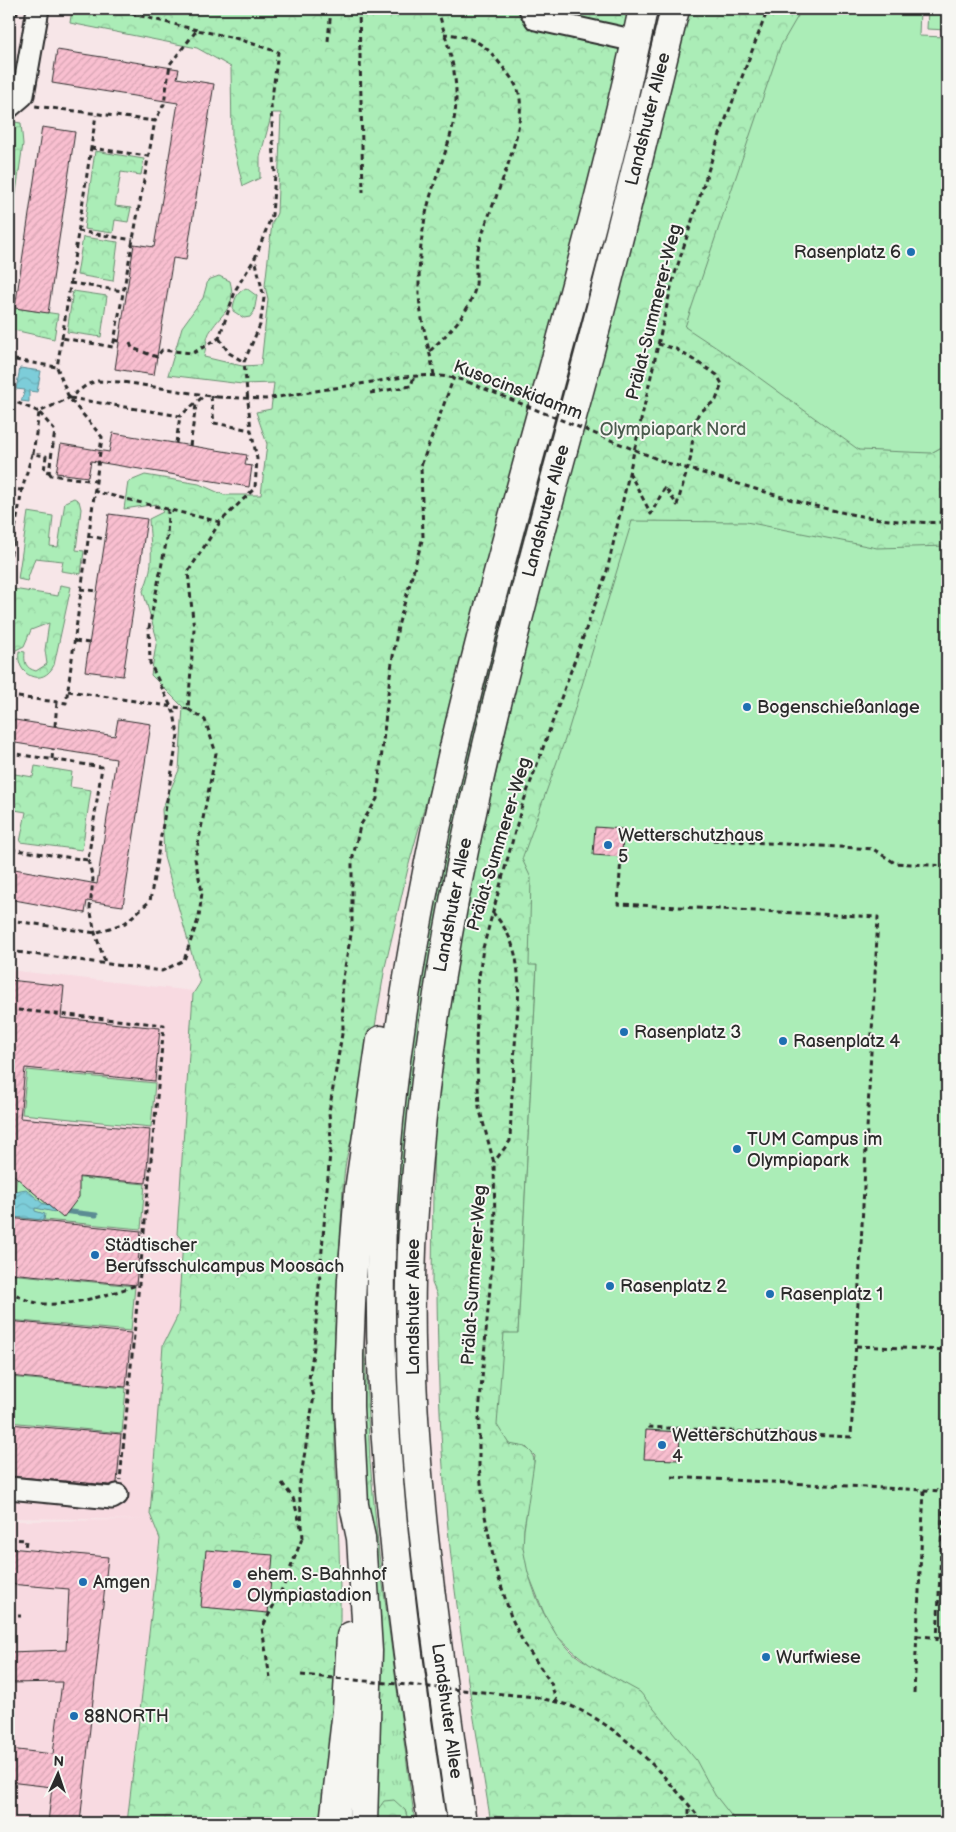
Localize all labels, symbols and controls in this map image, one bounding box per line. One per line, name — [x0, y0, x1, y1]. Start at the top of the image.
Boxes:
street label: Landshuter Allee — [621, 50, 675, 188]
street label: Prälat-Summerer-Weg — [622, 222, 686, 402]
place label: Rasenplatz 6 — [794, 242, 901, 263]
marker: Rasenplatz 6 — [905, 246, 917, 258]
street label: Kusocinskidamm — [450, 356, 586, 424]
park label: Olympiapark Nord — [600, 419, 746, 440]
street label: Landshuter Allee — [518, 442, 574, 580]
place label: Bogenschießanlage — [757, 697, 920, 718]
marker: Bogenschießanlage — [741, 701, 753, 713]
street label: Prälat-Summerer-Weg — [463, 755, 535, 933]
place label: Wetterschutzhaus 5 — [618, 825, 763, 867]
street label: Landshuter Allee — [430, 836, 476, 974]
marker: Wetterschutzhaus 5 — [602, 839, 614, 851]
place label: Rasenplatz 3 — [634, 1022, 741, 1043]
marker: Rasenplatz 3 — [618, 1026, 630, 1038]
place label: Rasenplatz 4 — [793, 1031, 900, 1052]
marker: Rasenplatz 4 — [777, 1035, 789, 1047]
place label: TUM Campus im Olympiapark — [747, 1129, 882, 1171]
marker: TUM Campus im Olympiapark — [731, 1143, 743, 1155]
street label: Prälat-Summerer-Weg — [457, 1184, 491, 1366]
place label: Städtischer Berufsschulcampus Moosach — [105, 1235, 344, 1277]
street label: Landshuter Allee — [403, 1238, 424, 1375]
marker: Städtischer Berufsschulcampus Moosach — [89, 1249, 101, 1261]
place label: Rasenplatz 2 — [620, 1276, 727, 1297]
marker: Rasenplatz 2 — [604, 1280, 616, 1292]
place label: Rasenplatz 1 — [780, 1284, 883, 1305]
marker: Rasenplatz 1 — [764, 1288, 776, 1300]
place label: Wetterschutzhaus 4 — [672, 1425, 817, 1467]
marker: Wetterschutzhaus 4 — [656, 1439, 668, 1451]
place label: ehem. S-Bahnhof Olympiastadion — [247, 1564, 387, 1606]
place label: Amgen — [93, 1572, 150, 1593]
marker: Amgen — [77, 1576, 89, 1588]
marker: ehem. S-Bahnhof Olympiastadion — [231, 1578, 243, 1590]
street label: Landshuter Allee — [427, 1642, 467, 1780]
place label: Wurfwiese — [776, 1647, 861, 1668]
marker: Wurfwiese — [760, 1651, 772, 1663]
place label: 88NORTH — [84, 1706, 169, 1727]
marker: 88NORTH — [68, 1710, 80, 1722]
north arrow — [32, 1750, 82, 1800]
text: N — [53, 1753, 64, 1770]

